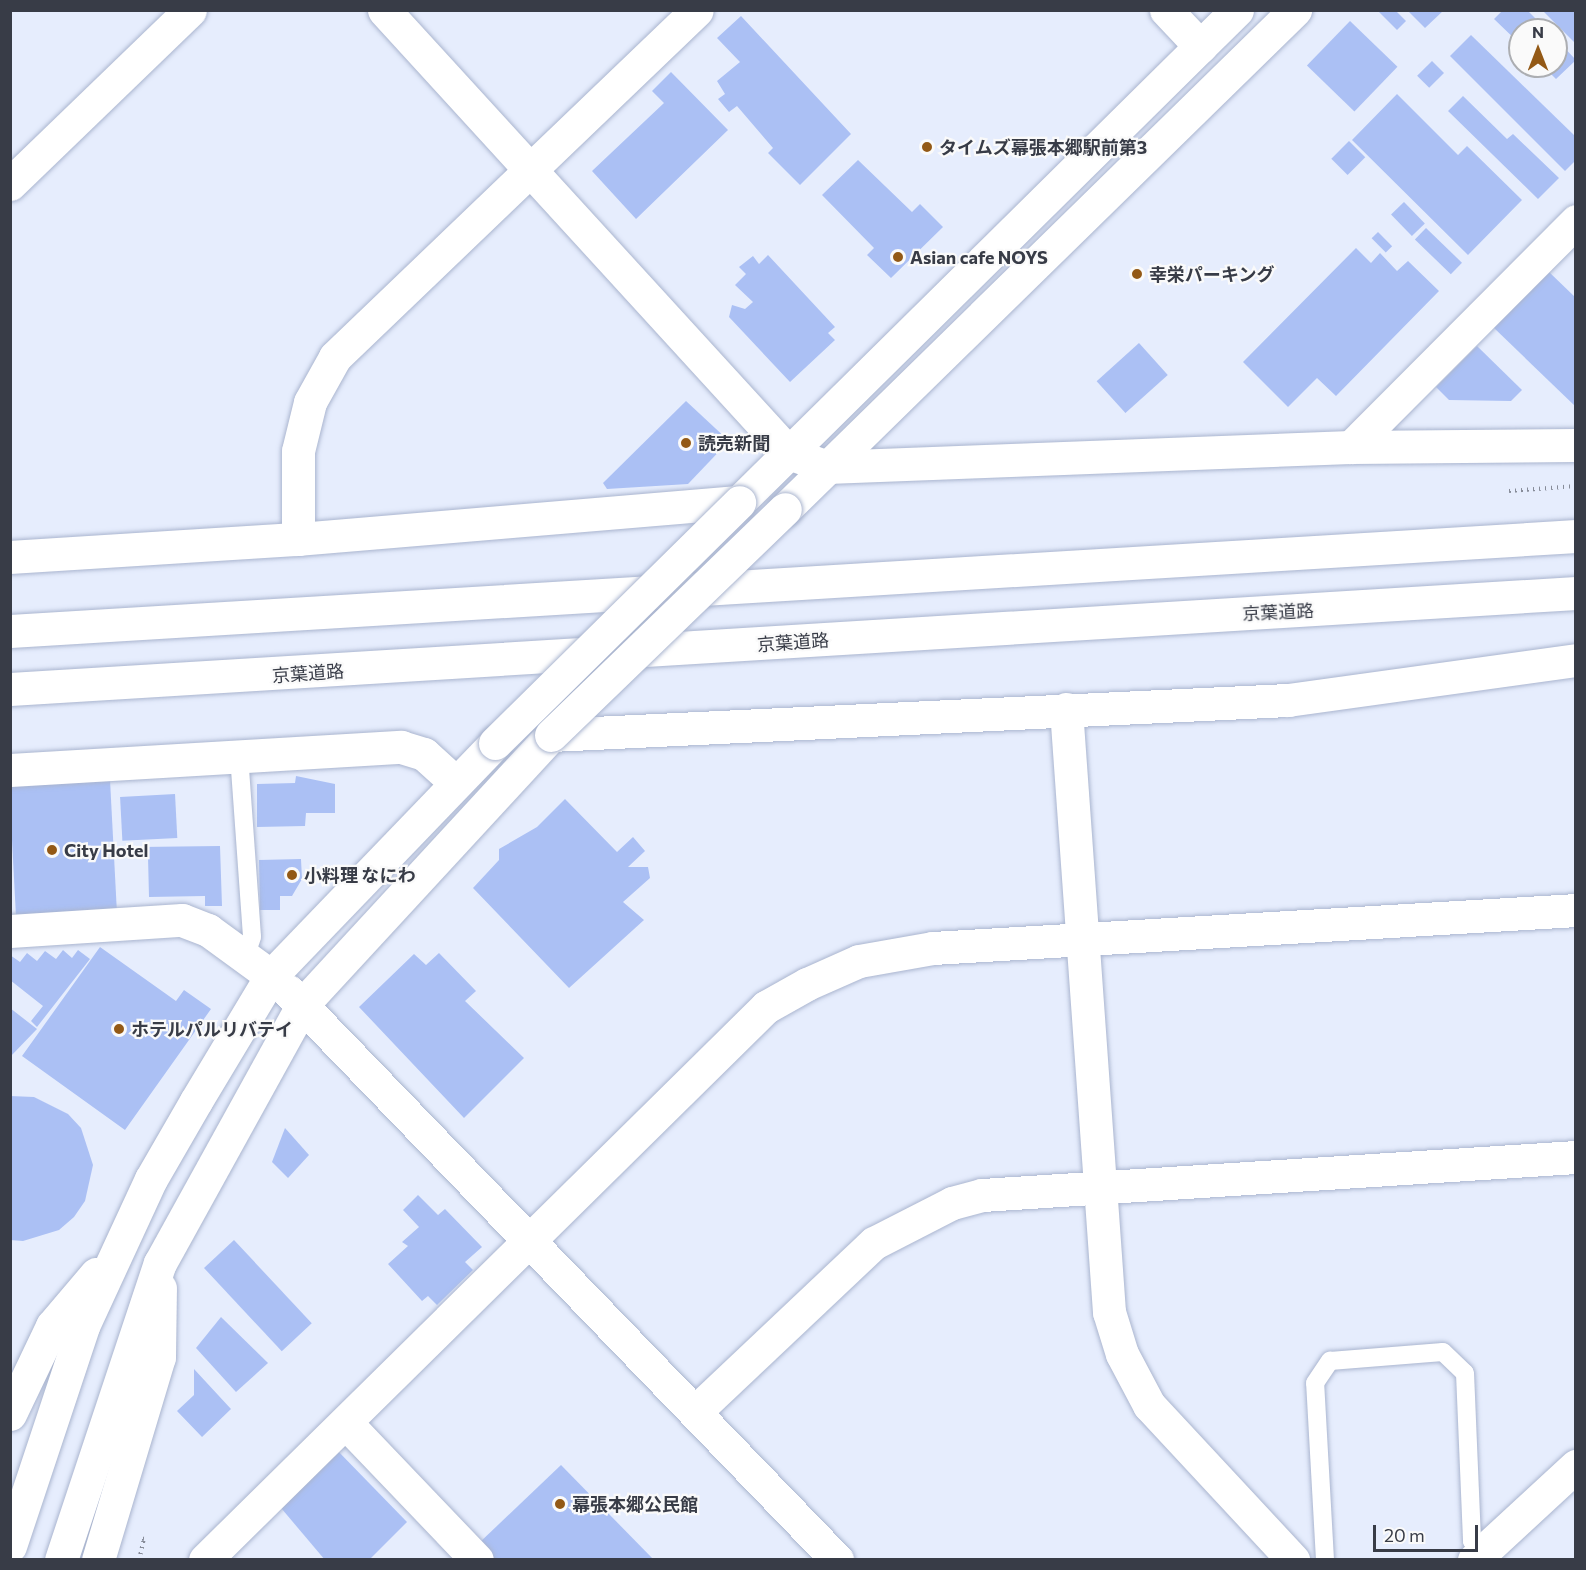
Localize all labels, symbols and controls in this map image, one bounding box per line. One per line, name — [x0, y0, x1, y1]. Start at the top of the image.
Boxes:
north arrow — [1508, 18, 1568, 78]
text: N — [1532, 22, 1544, 41]
place label: タイムズ幕張本郷駅前第3 — [939, 136, 1147, 158]
marker: タイムズ幕張本郷駅前第3 — [920, 140, 934, 154]
place label: Asian cafe NOYS — [910, 246, 1048, 268]
marker: Asian cafe NOYS — [891, 250, 905, 264]
place label: 幸栄パーキング — [1149, 263, 1275, 285]
marker: 幸栄パーキング — [1130, 267, 1144, 281]
place label: 読売新聞 — [698, 432, 770, 454]
marker: 読売新聞 — [679, 436, 693, 450]
street label: 京葉道路 — [1241, 599, 1315, 625]
street label: 京葉道路 — [756, 629, 830, 655]
street label: 京葉道路 — [271, 660, 345, 686]
place label: City Hotel — [64, 839, 148, 861]
marker: City Hotel — [45, 843, 59, 857]
place label: 小料理 なにわ — [304, 864, 415, 886]
marker: 小料理 なにわ — [285, 868, 299, 882]
place label: ホテルパルリバテイ — [131, 1018, 293, 1040]
marker: ホテルパルリバテイ — [112, 1022, 126, 1036]
place label: 幕張本郷公民館 — [572, 1493, 698, 1515]
marker: 幕張本郷公民館 — [553, 1497, 567, 1511]
scale bar — [1376, 1513, 1481, 1551]
text: 20 m — [1384, 1524, 1425, 1546]

